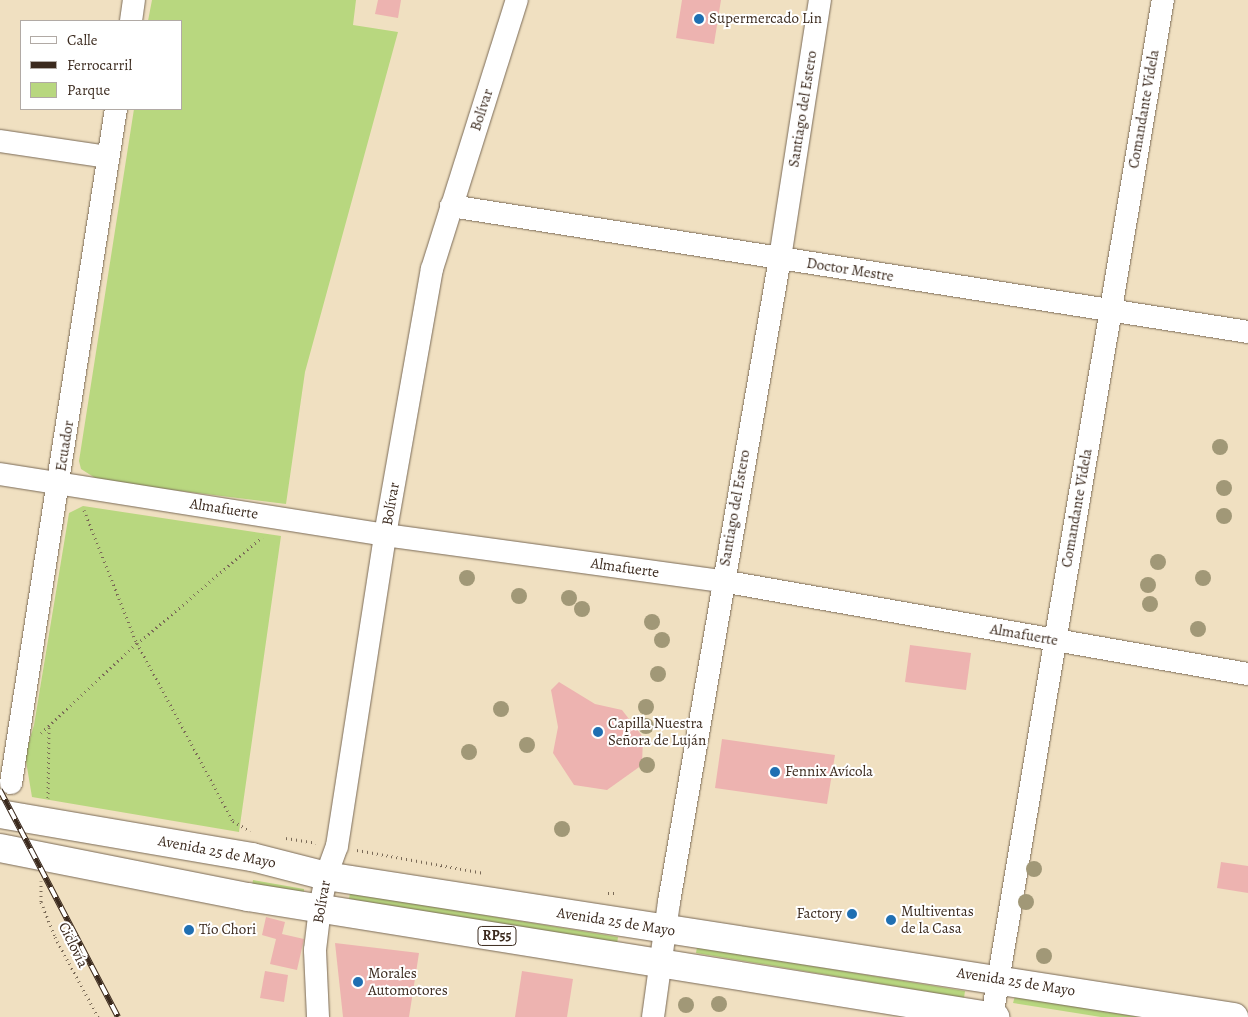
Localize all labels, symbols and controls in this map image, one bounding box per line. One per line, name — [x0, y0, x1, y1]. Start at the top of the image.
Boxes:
place label: Supermercado Lin — [709, 10, 822, 28]
marker: Supermercado Lin — [693, 13, 705, 25]
legend — [20, 20, 182, 110]
text: Calle — [67, 30, 97, 50]
street label: Comandante Videla — [1125, 48, 1163, 170]
street label: Santiago del Estero — [785, 49, 821, 169]
text: Ferrocarril — [67, 55, 132, 75]
text: Parque — [67, 80, 110, 100]
street label: Bolívar — [467, 87, 497, 133]
street label: Doctor Mestre — [805, 254, 895, 286]
street label: Ecuador — [52, 419, 78, 473]
street label: Comandante Videla — [1058, 447, 1096, 569]
street label: Santiago del Estero — [716, 448, 754, 568]
street label: Bolívar — [378, 481, 404, 527]
street label: Almafuerte — [189, 495, 259, 523]
street label: Almafuerte — [590, 554, 660, 582]
street label: Almafuerte — [989, 620, 1059, 650]
place label: Capilla Nuestra Señora de Luján — [608, 714, 706, 749]
marker: Capilla Nuestra Señora de Luján — [592, 726, 604, 738]
place label: Fennix Avícola — [785, 763, 873, 781]
marker: Fennix Avícola — [769, 766, 781, 778]
street label: Avenida 25 de Mayo — [157, 832, 277, 872]
street label: Bolívar — [309, 879, 335, 925]
place label: Multiventas de la Casa — [901, 902, 974, 937]
street label: Avenida 25 de Mayo — [556, 904, 676, 940]
place label: Factory — [797, 905, 842, 923]
marker: Factory — [846, 908, 858, 920]
marker: Multiventas de la Casa — [885, 914, 897, 926]
street label: Ciclovía — [54, 919, 92, 971]
place label: Tío Chori — [199, 921, 256, 939]
marker: Tío Chori — [183, 924, 195, 936]
road number: RP55 — [477, 924, 517, 948]
place label: Morales Automotores — [368, 964, 448, 999]
street label: Avenida 25 de Mayo — [956, 964, 1076, 1000]
marker: Morales Automotores — [352, 976, 364, 988]

